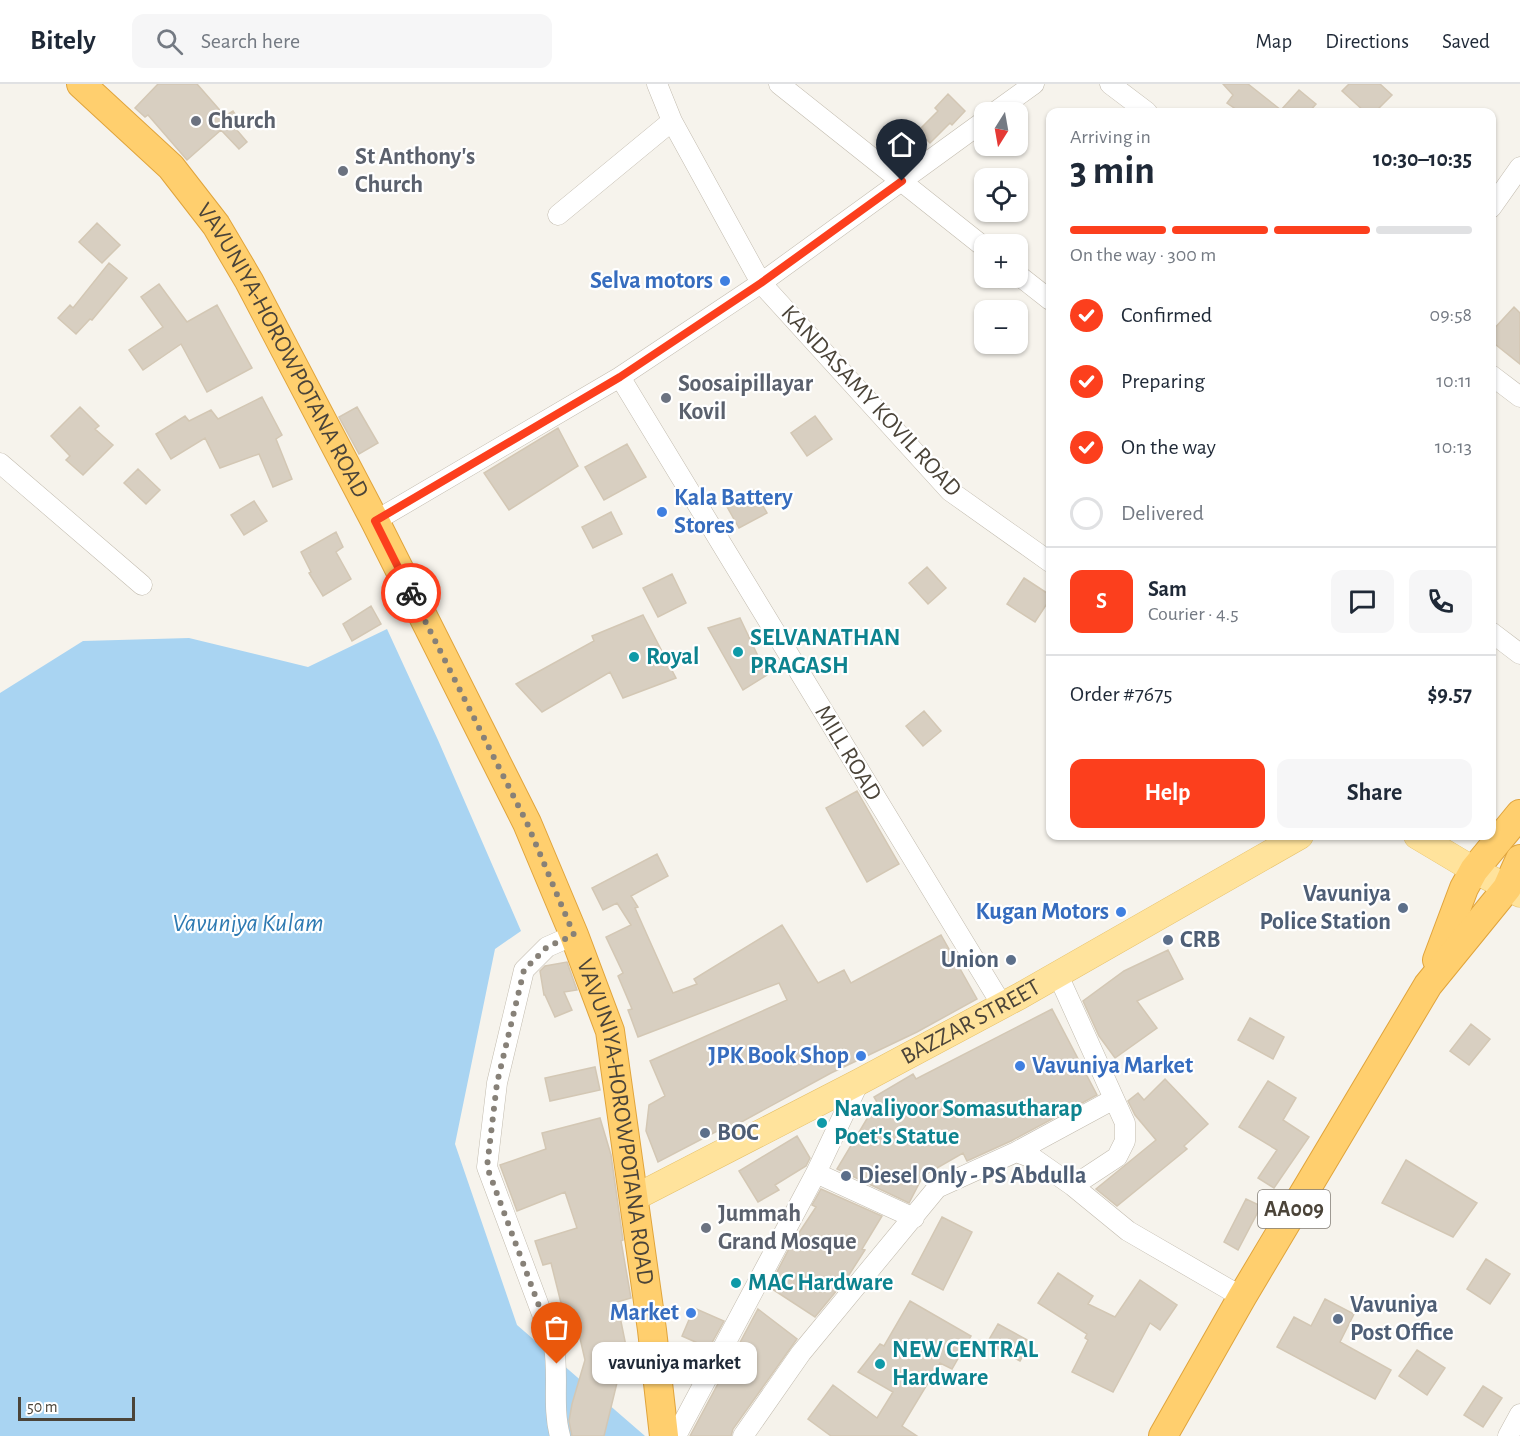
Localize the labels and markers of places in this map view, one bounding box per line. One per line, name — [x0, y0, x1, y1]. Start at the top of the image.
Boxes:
place label: Church — [208, 109, 276, 133]
marker: Church — [189, 114, 203, 128]
pin — [876, 119, 927, 181]
place label: St Anthony's Church — [355, 145, 475, 197]
marker: St Anthony's Church — [336, 164, 350, 178]
place label: Selva motors — [590, 269, 713, 293]
marker: Selva motors — [718, 274, 732, 288]
place label: Soosaipillayar Kovil — [678, 372, 814, 424]
marker: Soosaipillayar Kovil — [659, 391, 673, 405]
place label: Kala Battery Stores — [674, 486, 793, 538]
marker: Kala Battery Stores — [655, 505, 669, 519]
place label: SELVANATHAN PRAGASH — [750, 626, 901, 678]
place label: Royal — [646, 645, 699, 669]
marker: SELVANATHAN PRAGASH — [731, 645, 745, 659]
marker: Royal — [627, 650, 641, 664]
place label: Vavuniya Police Station — [1259, 882, 1391, 934]
place label: Kugan Motors — [976, 900, 1109, 924]
marker: Vavuniya Police Station — [1396, 901, 1410, 915]
marker: Kugan Motors — [1114, 905, 1128, 919]
place label: CRB — [1180, 928, 1221, 952]
marker: CRB — [1161, 933, 1175, 947]
place label: Union — [941, 948, 999, 972]
marker: Union — [1004, 953, 1018, 967]
place label: JPK Book Shop — [708, 1044, 849, 1068]
marker: JPK Book Shop — [854, 1049, 868, 1063]
place label: Vavuniya Market — [1032, 1054, 1193, 1078]
marker: Vavuniya Market — [1013, 1059, 1027, 1073]
place label: Navaliyoor Somasutharap Poet's Statue — [834, 1097, 1082, 1149]
marker: Navaliyoor Somasutharap Poet's Statue — [815, 1116, 829, 1130]
place label: BOC — [717, 1121, 759, 1145]
marker: BOC — [698, 1126, 712, 1140]
place label: Diesel Only - PS Abdulla — [858, 1164, 1087, 1188]
marker: Diesel Only - PS Abdulla — [839, 1169, 853, 1183]
place label: Jummah Grand Mosque — [718, 1202, 856, 1254]
marker: Jummah Grand Mosque — [699, 1221, 713, 1235]
place label: MAC Hardware — [748, 1271, 893, 1295]
marker: MAC Hardware — [729, 1276, 743, 1290]
place label: Vavuniya Post Office — [1350, 1293, 1454, 1345]
place label: Market — [610, 1301, 679, 1325]
pin — [531, 1302, 582, 1364]
marker: Market — [684, 1306, 698, 1320]
marker: Vavuniya Post Office — [1331, 1312, 1345, 1326]
place label: NEW CENTRAL Hardware — [892, 1338, 1039, 1390]
callout: vavuniya market — [593, 1343, 758, 1385]
marker: NEW CENTRAL Hardware — [873, 1357, 887, 1371]

